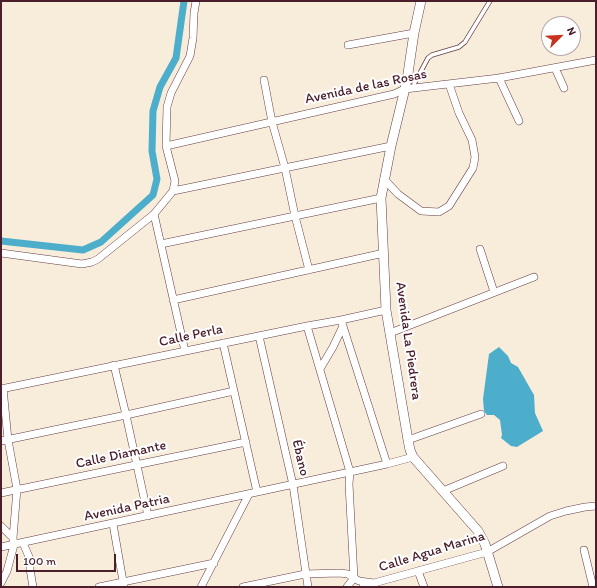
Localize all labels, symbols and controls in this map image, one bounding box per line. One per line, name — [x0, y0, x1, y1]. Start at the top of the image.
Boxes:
north arrow — [541, 16, 581, 56]
text: N — [564, 25, 579, 37]
street label: Avenida de las Rosas — [304, 66, 428, 108]
street label: Avenida La Piedrera — [391, 281, 425, 401]
street label: Calle Perla — [158, 321, 224, 351]
street label: Calle Diamante — [74, 437, 168, 473]
street label: Ébano — [288, 438, 312, 478]
street label: Avenida Patria — [83, 491, 171, 525]
street label: Calle Agua Marina — [377, 528, 487, 576]
scale bar — [18, 546, 118, 572]
text: 100 m — [23, 554, 56, 568]

